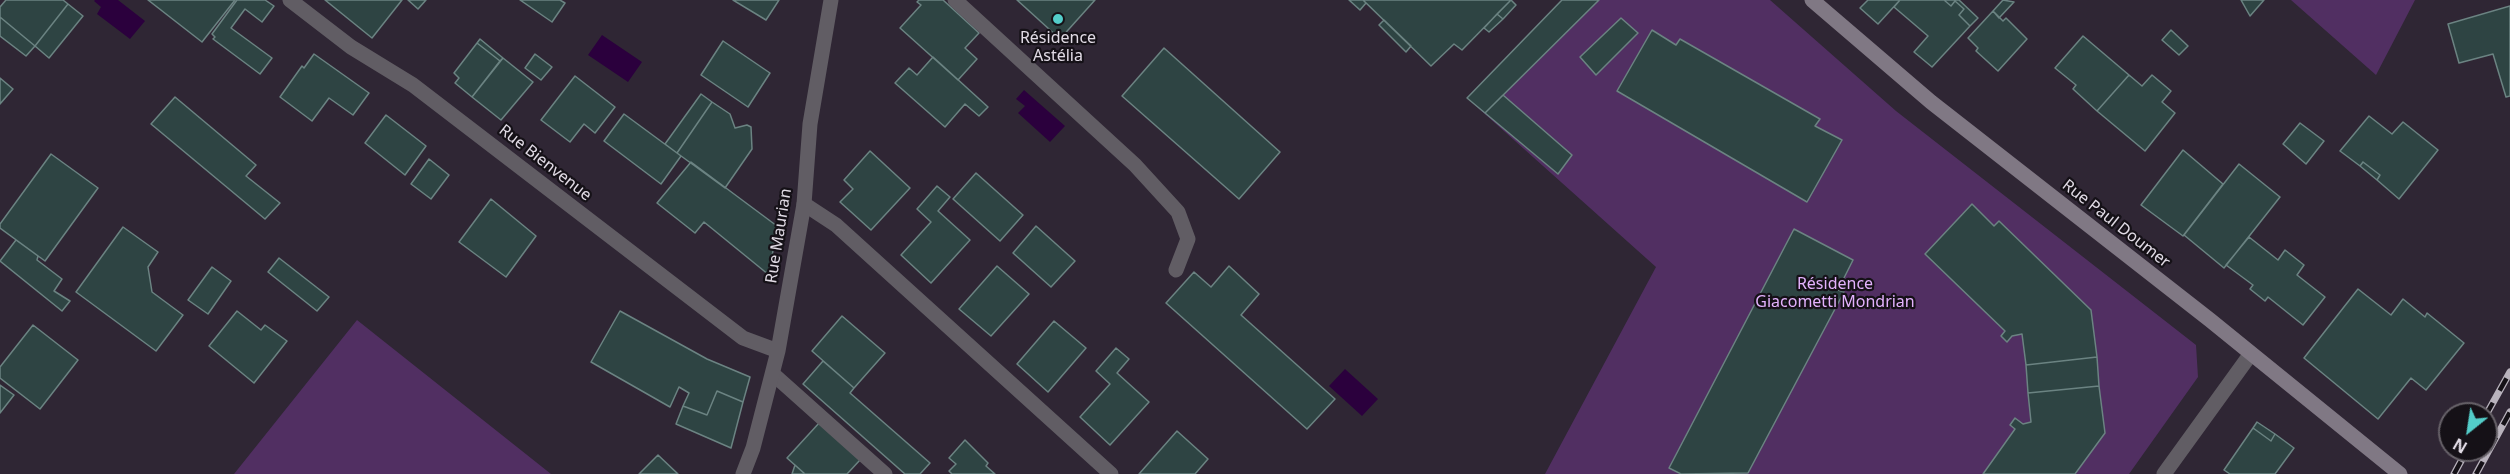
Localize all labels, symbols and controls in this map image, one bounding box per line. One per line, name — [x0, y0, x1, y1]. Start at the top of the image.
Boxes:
marker: Résidence Astélia — [1051, 12, 1065, 26]
place label: Résidence Astélia — [1020, 28, 1096, 66]
street label: Rue Bienvenue — [495, 121, 595, 205]
street label: Rue Paul Doumer — [2058, 176, 2174, 272]
street label: Rue Maurian — [762, 187, 796, 285]
park label: Résidence Giacometti Mondrian — [1755, 274, 1915, 312]
north arrow — [2438, 402, 2498, 462]
text: N — [2449, 433, 2471, 459]

